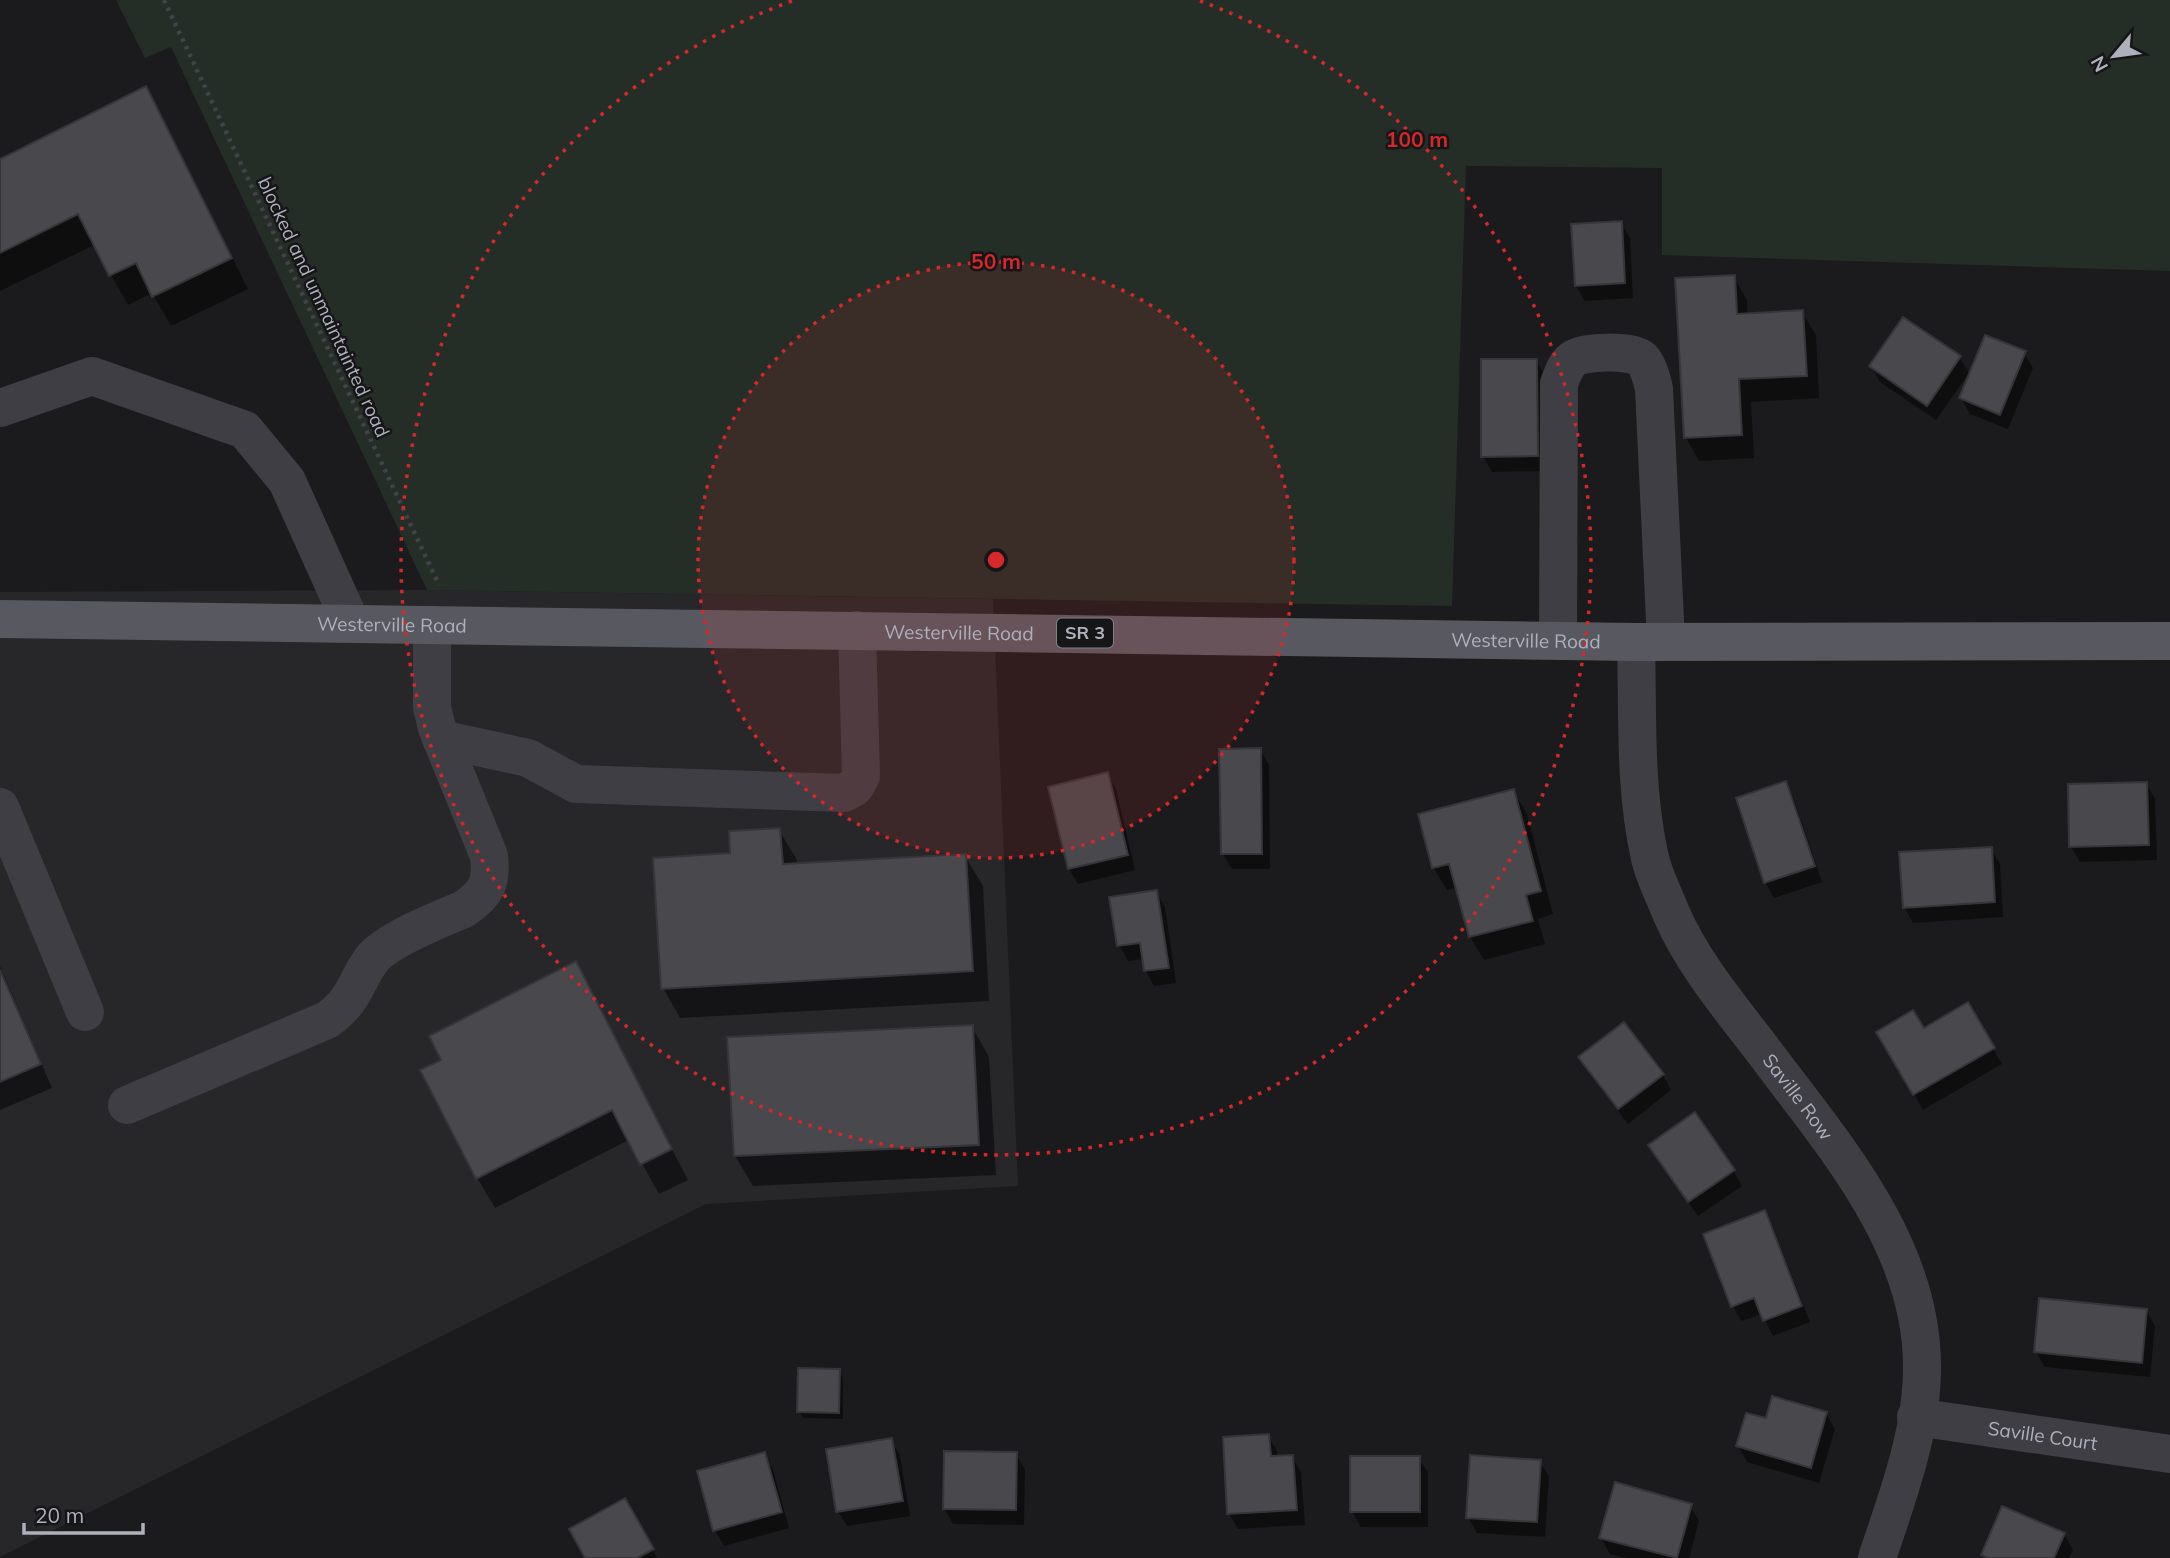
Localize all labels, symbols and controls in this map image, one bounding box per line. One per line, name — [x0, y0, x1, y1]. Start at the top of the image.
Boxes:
north arrow — [2079, 21, 2149, 91]
text: N — [2085, 52, 2113, 76]
text: 100 m — [1386, 126, 1448, 152]
street label: blocked and unmaintainted road — [253, 173, 395, 441]
text: 50 m — [971, 248, 1021, 274]
centre of rings — [984, 548, 1008, 572]
street label: Westerville Road — [317, 611, 467, 638]
road number: SR 3 — [1057, 618, 1113, 648]
street label: Westerville Road — [884, 619, 1034, 646]
street label: Westerville Road — [1451, 627, 1601, 654]
street label: Saville Row — [1758, 1049, 1839, 1145]
street label: Saville Court — [1986, 1416, 2099, 1455]
scale bar — [24, 1492, 144, 1536]
text: 20 m — [35, 1502, 84, 1528]

